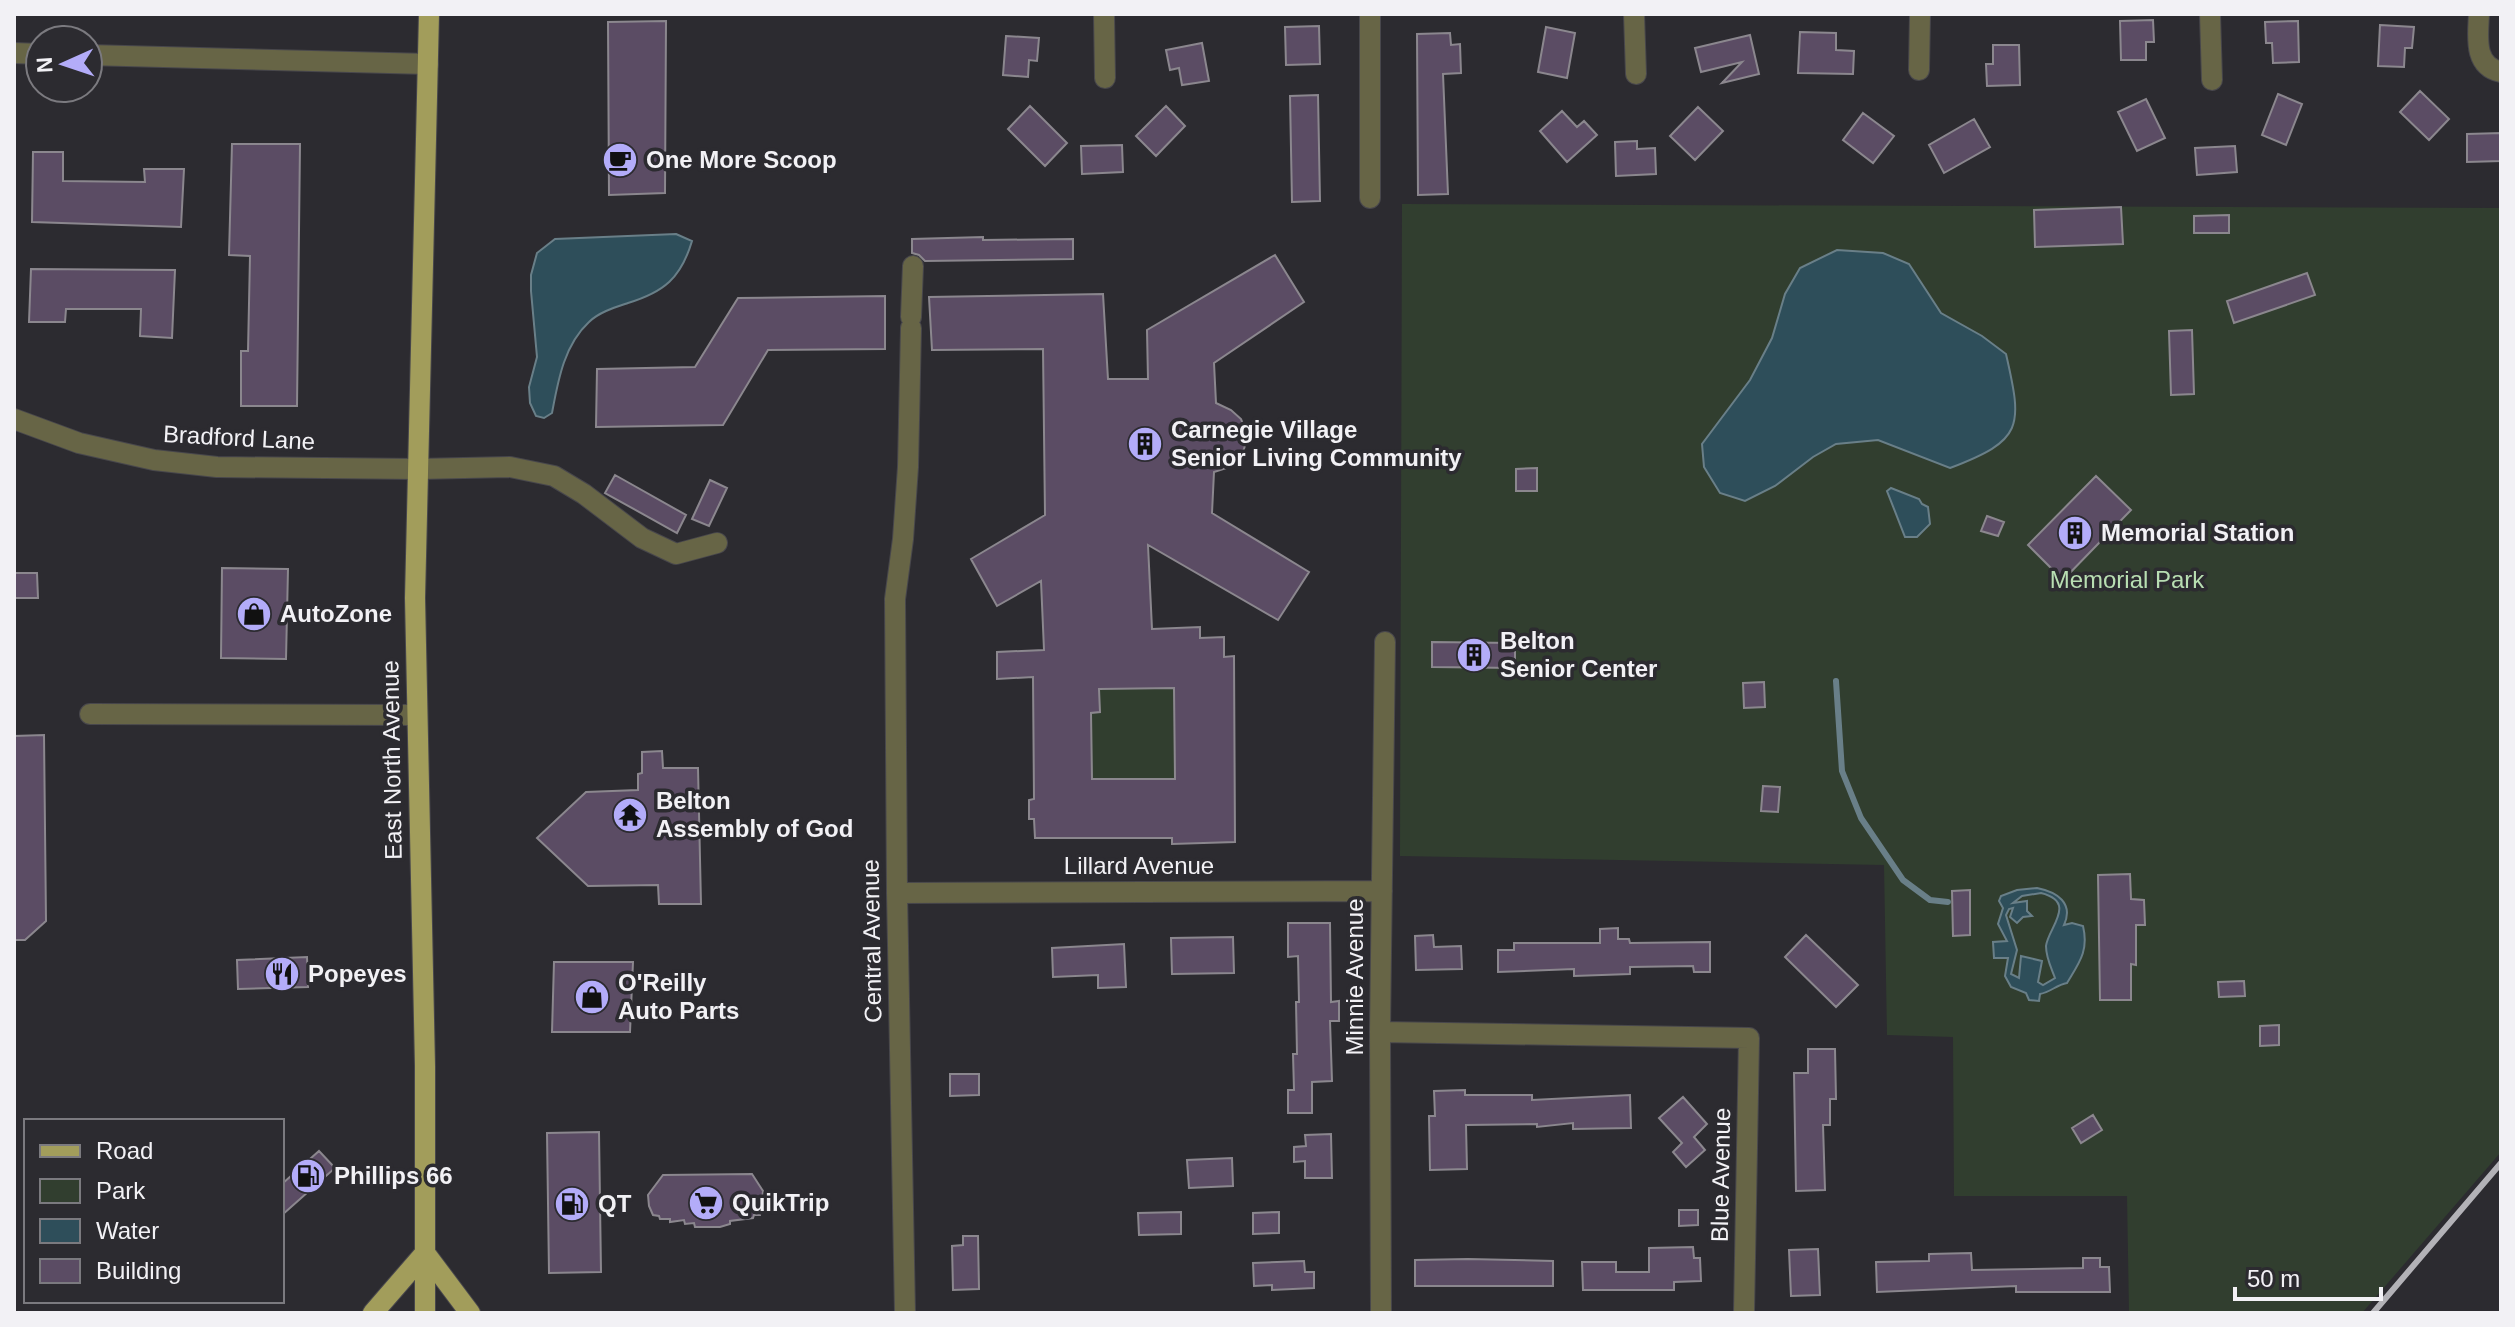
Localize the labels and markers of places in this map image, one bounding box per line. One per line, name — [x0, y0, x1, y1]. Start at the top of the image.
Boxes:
cafe icon: One More Scoop — [601, 141, 639, 179]
place label: One More Scoop — [646, 146, 837, 173]
place label: Carnegie Village Senior Living Community — [1171, 416, 1462, 471]
building icon: Carnegie Village Senior Living Community — [1126, 425, 1164, 463]
building icon: Memorial Station — [2056, 514, 2094, 552]
place label: Memorial Station — [2101, 519, 2294, 546]
shop icon: AutoZone — [235, 595, 273, 633]
place label: AutoZone — [280, 600, 392, 627]
place label: Belton Senior Center — [1500, 627, 1657, 682]
building icon: Belton Senior Center — [1455, 636, 1493, 674]
place label: Belton Assembly of God — [656, 787, 853, 842]
temple icon: Belton Assembly of God — [611, 796, 649, 834]
restaurant icon: Popeyes — [263, 955, 301, 993]
place label: Popeyes — [308, 960, 407, 987]
place label: O'Reilly Auto Parts — [618, 969, 739, 1024]
shop icon: O'Reilly Auto Parts — [573, 978, 611, 1016]
fuel station icon: Phillips 66 — [289, 1157, 327, 1195]
place label: Phillips 66 — [334, 1162, 453, 1189]
supermarket icon: QuikTrip — [687, 1184, 725, 1222]
fuel station icon: QT — [553, 1185, 591, 1223]
place label: QuikTrip — [732, 1189, 829, 1216]
place label: QT — [598, 1190, 632, 1217]

